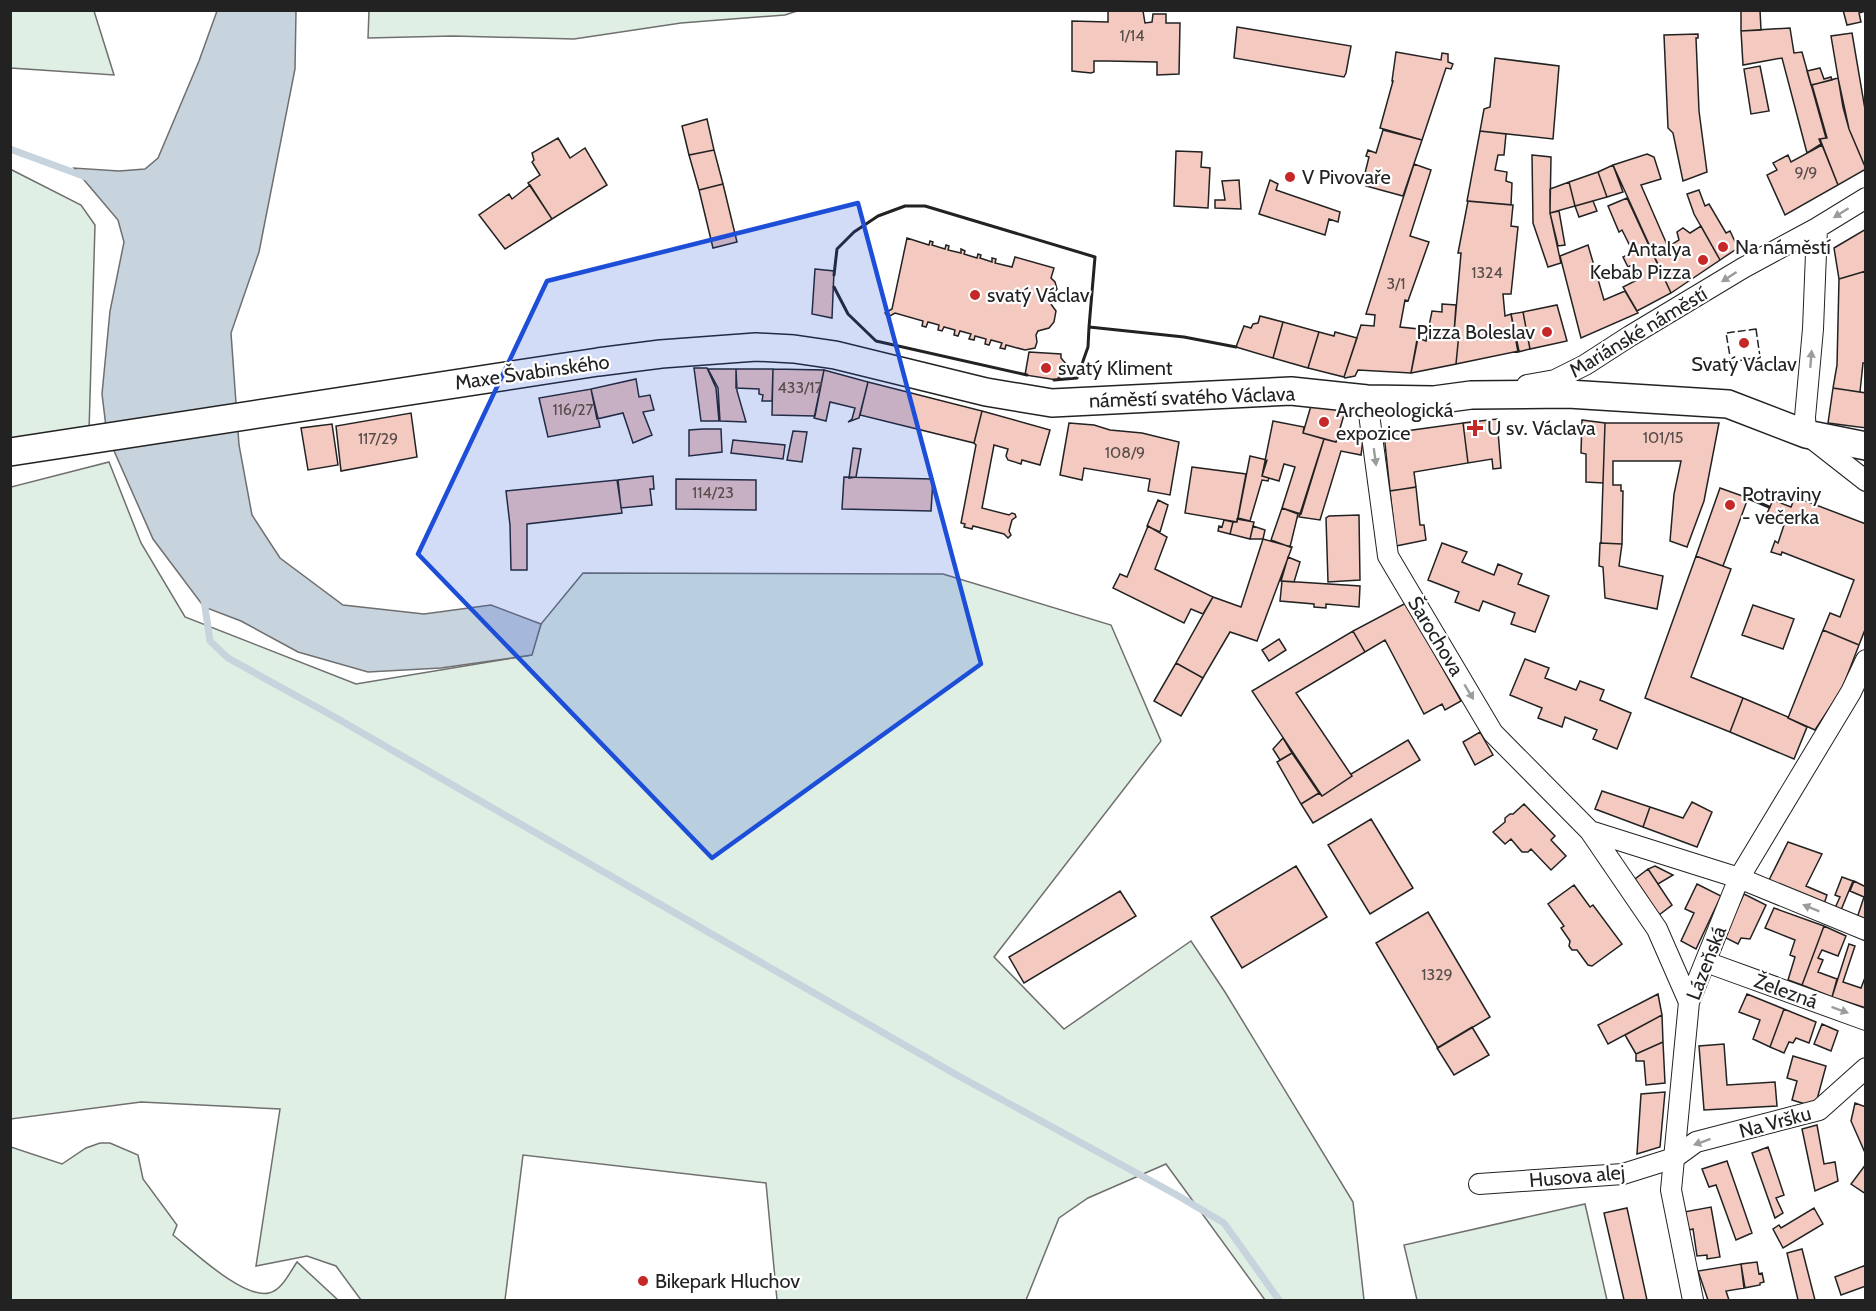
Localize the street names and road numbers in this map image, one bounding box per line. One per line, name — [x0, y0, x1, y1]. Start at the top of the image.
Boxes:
street label: Mariánské náměstí — [1565, 281, 1711, 383]
street label: Maxe Švabinského — [453, 349, 611, 395]
street label: náměstí svatého Václava — [1088, 381, 1296, 413]
street label: Šarochova — [1403, 592, 1469, 680]
street label: Lázeňská — [1681, 922, 1731, 1003]
street label: Železná — [1751, 968, 1821, 1014]
street label: Na Vršku — [1736, 1101, 1814, 1143]
street label: Husova alej — [1528, 1160, 1626, 1192]

